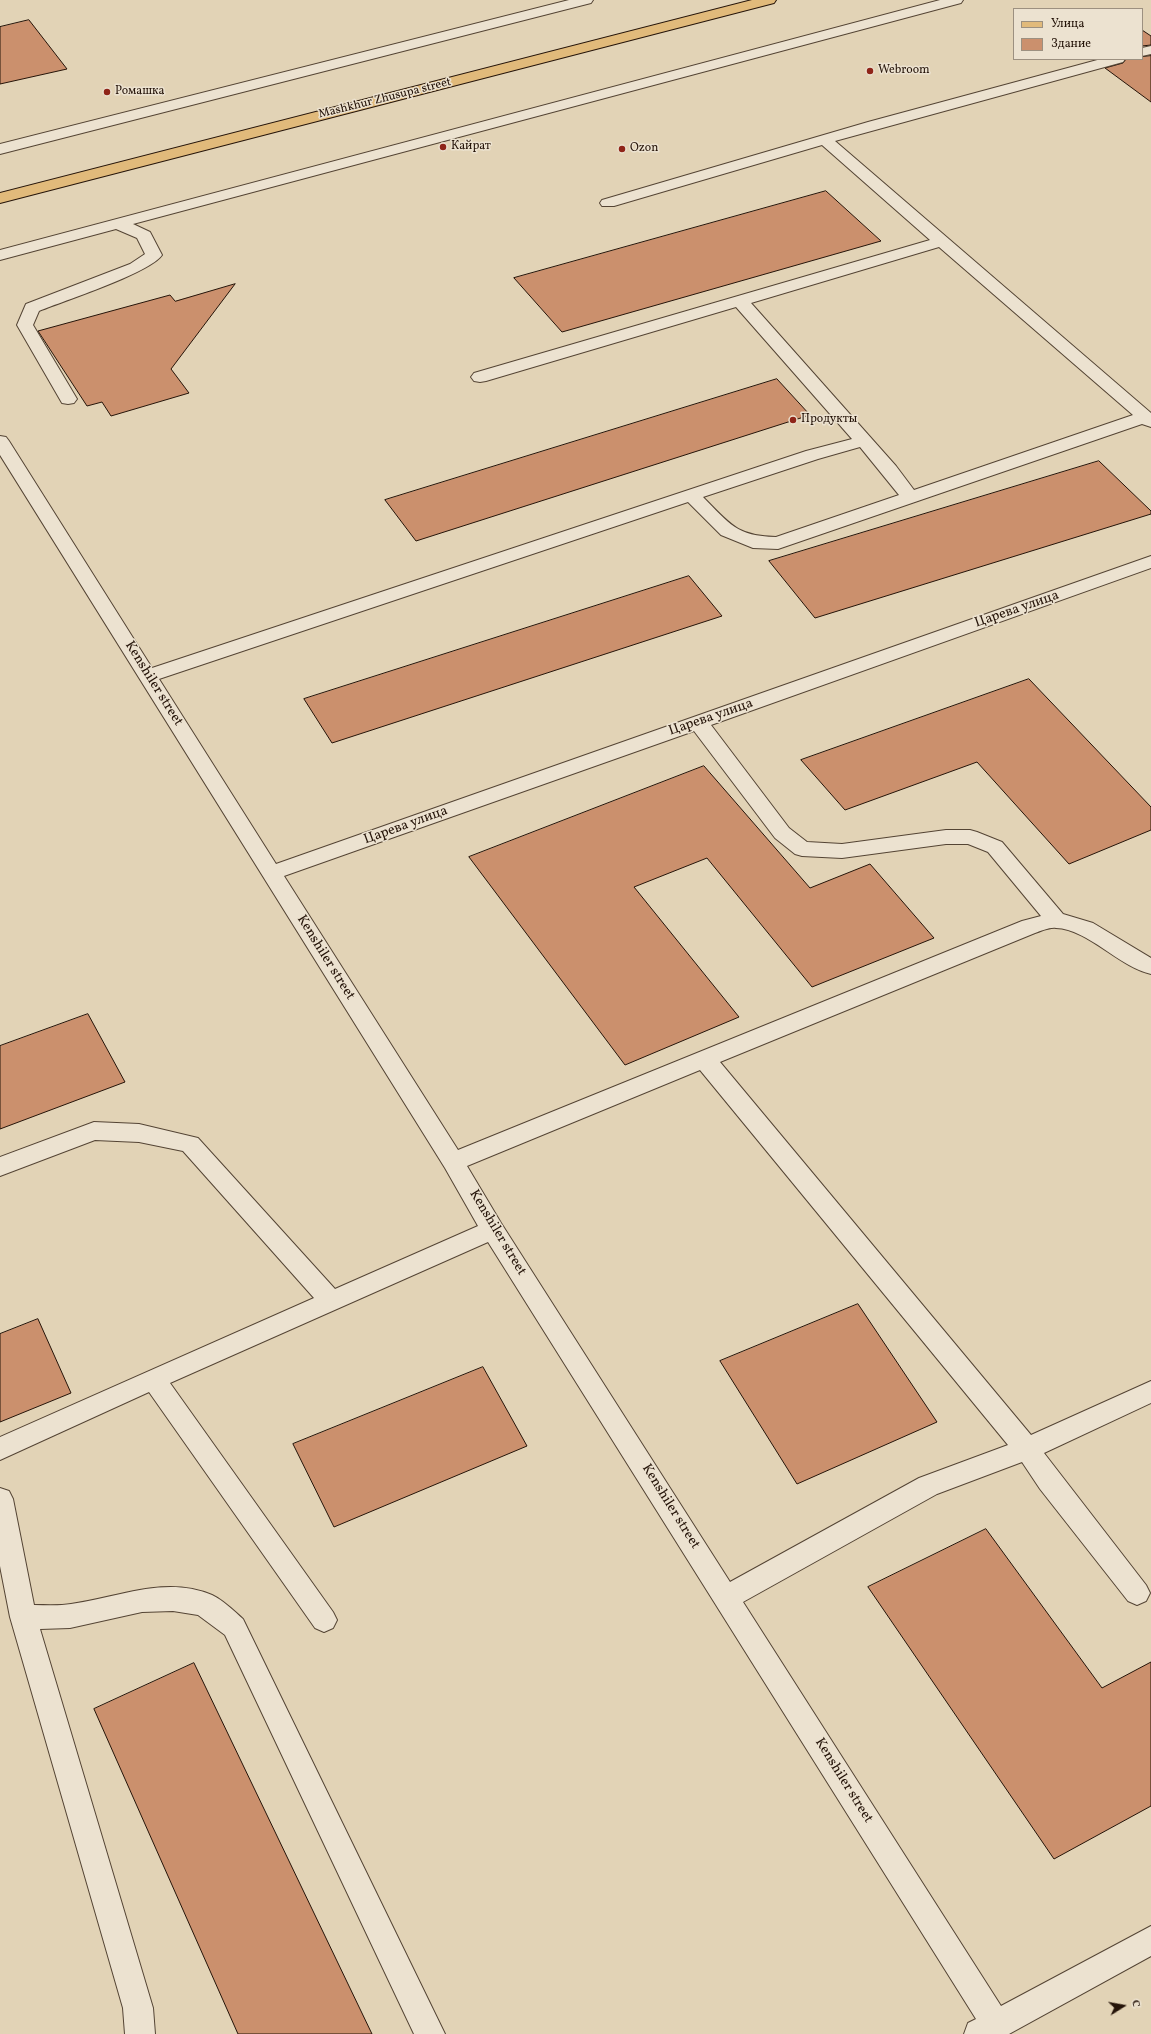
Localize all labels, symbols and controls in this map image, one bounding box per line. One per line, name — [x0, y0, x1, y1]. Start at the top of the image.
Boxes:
legend — [1013, 8, 1143, 60]
text: Улица — [1051, 16, 1084, 32]
text: Здание — [1051, 36, 1091, 52]
place label: Webroom — [878, 64, 930, 78]
marker: Webroom — [865, 66, 875, 76]
street label: Mashkhur Zhusupa street — [317, 76, 453, 122]
place label: Ромашка — [115, 85, 164, 99]
marker: Ромашка — [102, 87, 112, 97]
place label: Кайрат — [451, 140, 491, 154]
marker: Кайрат — [438, 142, 448, 152]
place label: Ozon — [630, 142, 658, 156]
marker: Ozon — [617, 144, 627, 154]
place label: Продукты — [801, 413, 857, 427]
marker: Продукты — [788, 415, 798, 425]
street label: Царева улица — [973, 588, 1061, 632]
street label: Kenshiler street — [120, 638, 186, 730]
street label: Царева улица — [667, 696, 755, 740]
street label: Царева улица — [362, 803, 450, 849]
street label: Kenshiler street — [292, 912, 358, 1004]
street label: Kenshiler street — [465, 1187, 529, 1279]
street label: Kenshiler street — [637, 1461, 703, 1553]
street label: Kenshiler street — [810, 1735, 876, 1827]
north arrow — [1103, 1986, 1143, 2026]
text: С — [1127, 1999, 1143, 2009]

